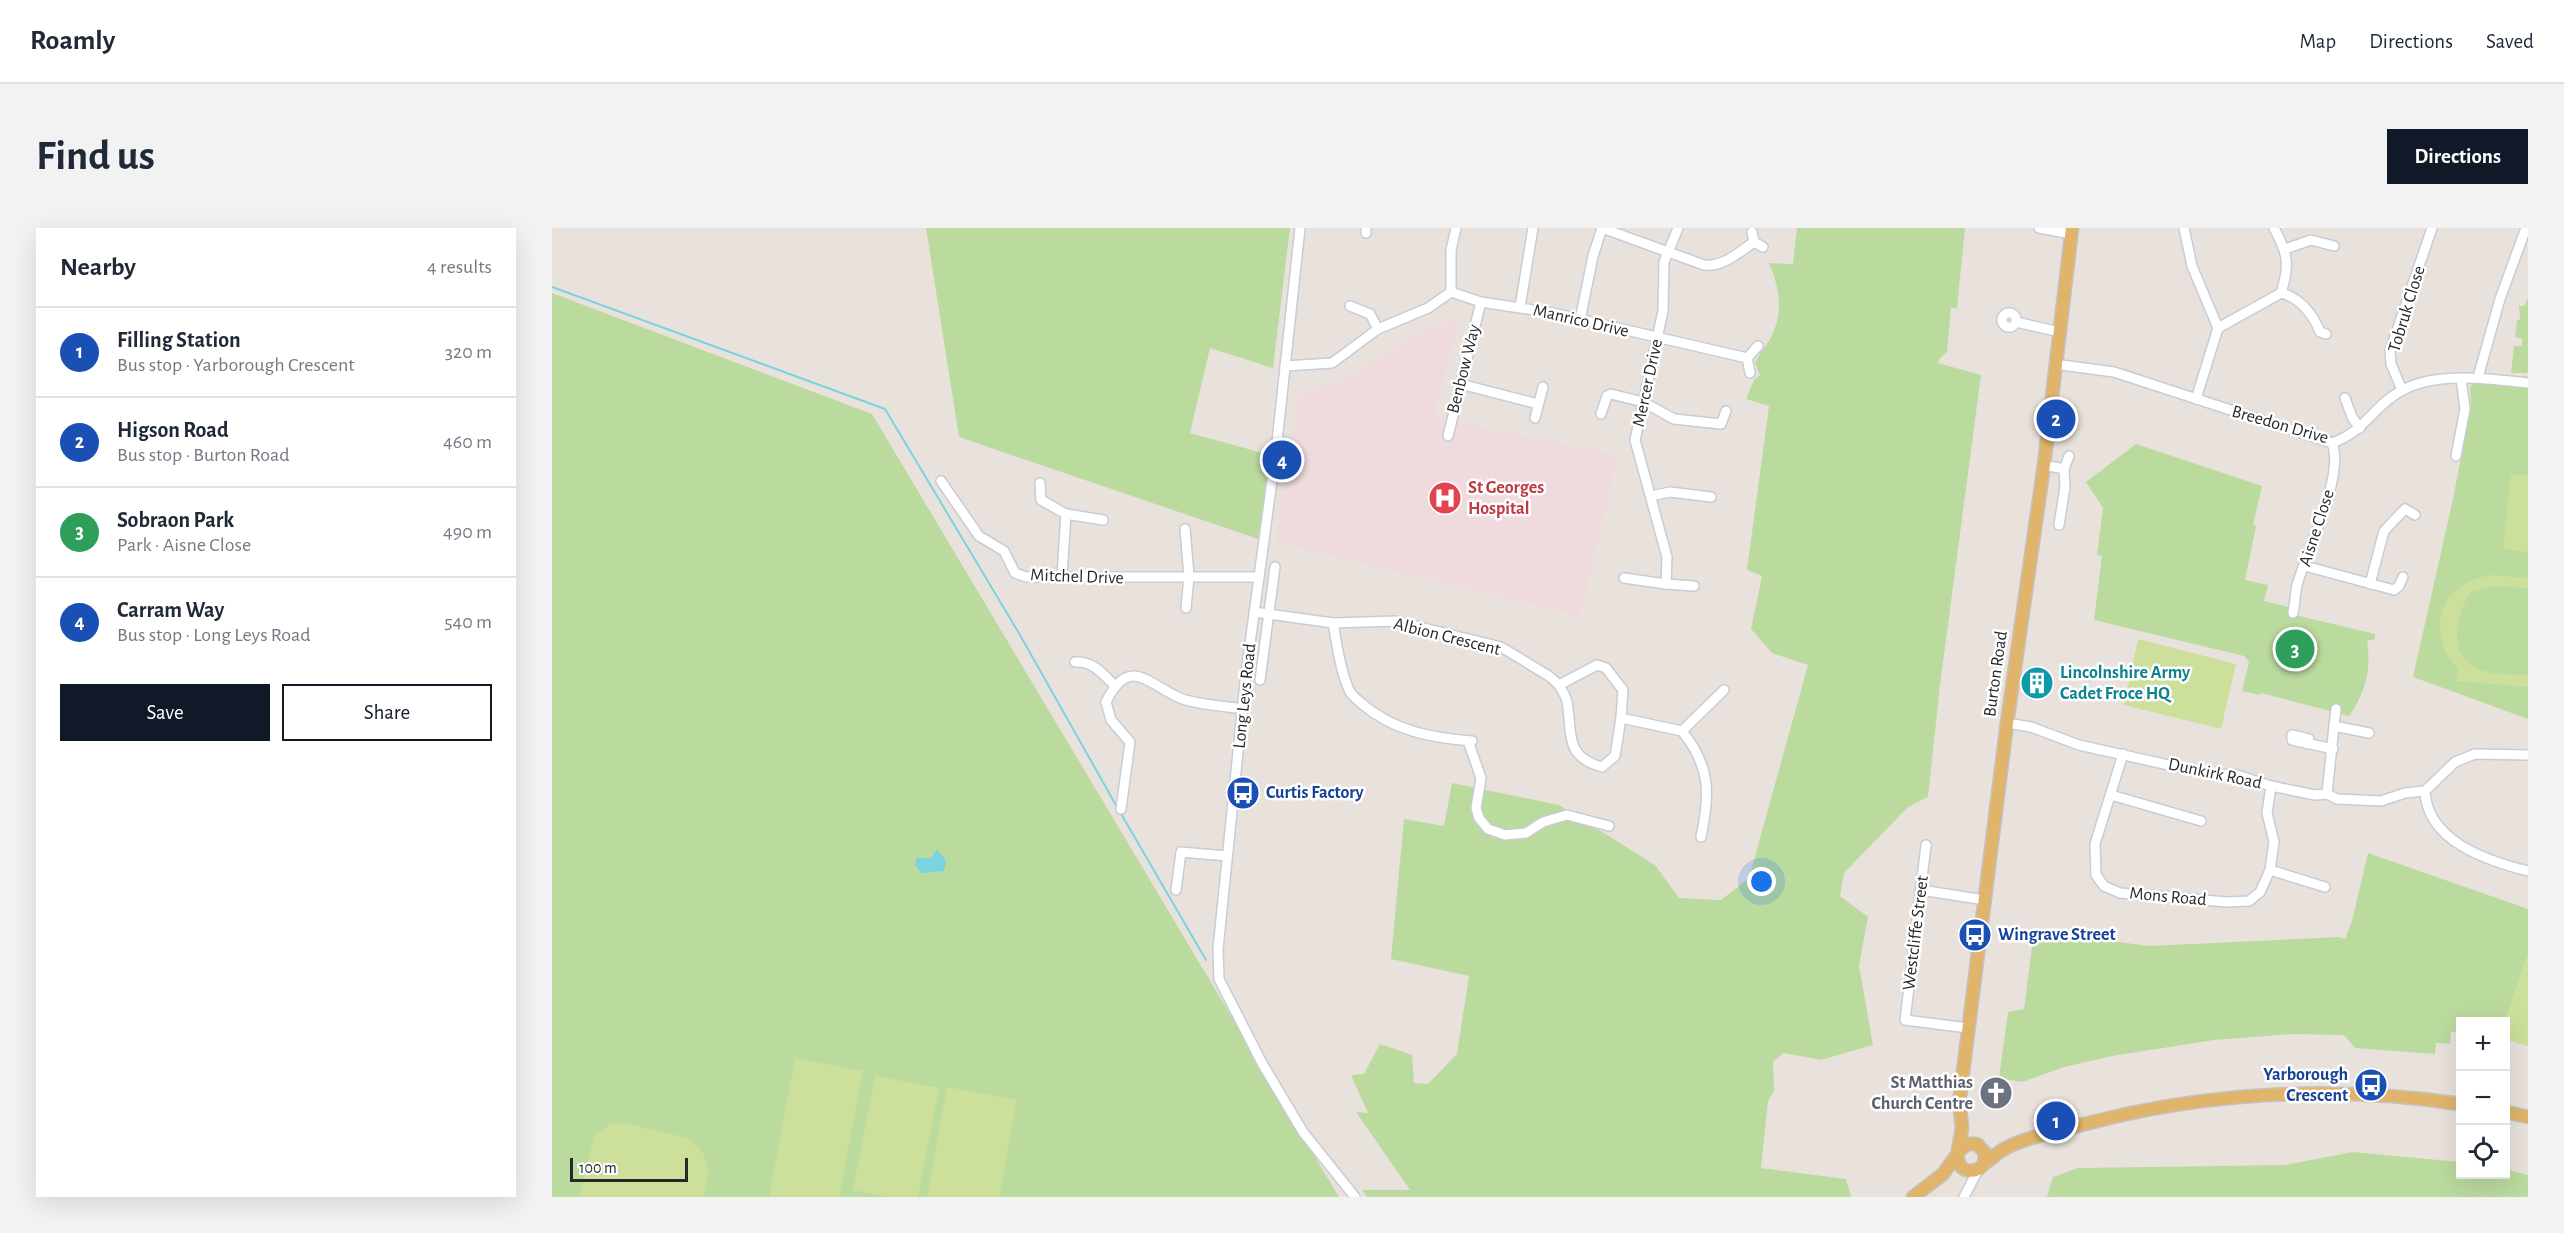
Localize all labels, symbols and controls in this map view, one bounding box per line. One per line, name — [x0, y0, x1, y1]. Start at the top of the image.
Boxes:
text: Roamly — [30, 27, 115, 55]
text: Map — [2300, 31, 2336, 52]
text: Directions — [2369, 31, 2453, 52]
text: Saved — [2486, 31, 2534, 52]
button: Directions — [2387, 129, 2528, 184]
text: Find us — [36, 135, 155, 177]
text: Nearby — [60, 254, 136, 280]
text: 4 results — [427, 257, 492, 277]
street label: Tobruk Close — [2385, 264, 2429, 354]
street label: Manrico Drive — [1531, 301, 1631, 341]
street label: Benbow Way — [1444, 322, 1484, 415]
text: Filling Station — [117, 329, 241, 351]
street label: Mercer Drive — [1630, 337, 1666, 429]
text: 1 — [76, 342, 83, 362]
text: 320 m — [445, 342, 492, 362]
text: Bus stop · Yarborough Crescent — [117, 355, 355, 375]
pin: 2 — [2036, 396, 2076, 441]
street label: Breedon Drive — [2230, 403, 2330, 447]
text: Higson Road — [117, 419, 228, 441]
text: 2 — [75, 432, 84, 452]
text: 460 m — [443, 432, 492, 452]
pin: 4 — [1262, 438, 1302, 482]
text: Bus stop · Burton Road — [117, 445, 290, 465]
place label: St Georges Hospital — [1468, 479, 1544, 518]
hospital icon: St Georges Hospital — [1427, 480, 1463, 516]
street label: Aisne Close — [2296, 487, 2338, 569]
text: Sobraon Park — [117, 509, 234, 531]
text: 3 — [75, 522, 84, 542]
text: 490 m — [443, 522, 492, 542]
text: Park · Aisne Close — [117, 535, 251, 555]
street label: Mitchel Drive — [1030, 566, 1124, 588]
text: Carram Way — [117, 599, 224, 621]
text: 4 — [74, 612, 85, 632]
text: 540 m — [444, 612, 492, 632]
street label: Albion Crescent — [1392, 615, 1502, 659]
text: Bus stop · Long Leys Road — [117, 625, 311, 645]
pin: 3 — [2276, 626, 2314, 672]
street label: Burton Road — [1981, 630, 2011, 718]
street label: Long Leys Road — [1231, 643, 1259, 749]
place label: Lincolnshire Army Cadet Froce HQ — [2060, 664, 2191, 703]
building icon: Lincolnshire Army Cadet Froce HQ — [2019, 665, 2055, 701]
button: Save — [60, 684, 270, 741]
button: Share — [282, 684, 492, 741]
street label: Dunkirk Road — [2167, 755, 2263, 793]
bus stop icon: Curtis Factory — [1225, 775, 1261, 811]
place label: Curtis Factory — [1266, 784, 1365, 802]
your location — [1747, 867, 1776, 896]
street label: Westcliffe Street — [1900, 874, 1932, 992]
street label: Mons Road — [2129, 885, 2207, 909]
bus stop icon: Wingrave Street — [1957, 917, 1993, 953]
place label: Wingrave Street — [1998, 926, 2116, 944]
map controls — [2456, 1017, 2510, 1179]
button: + — [2456, 1017, 2510, 1071]
place label: Yarborough Crescent — [2263, 1066, 2348, 1105]
bus stop icon: Yarborough Crescent — [2353, 1067, 2389, 1103]
button: − — [2456, 1071, 2510, 1125]
place label: St Matthias Church Centre — [1871, 1074, 1973, 1113]
church icon: St Matthias Church Centre — [1978, 1075, 2014, 1111]
pin: 1 — [2036, 1098, 2076, 1144]
button: locate — [2456, 1125, 2510, 1179]
scale bar — [570, 1155, 688, 1182]
text: 100 m — [579, 1160, 617, 1176]

